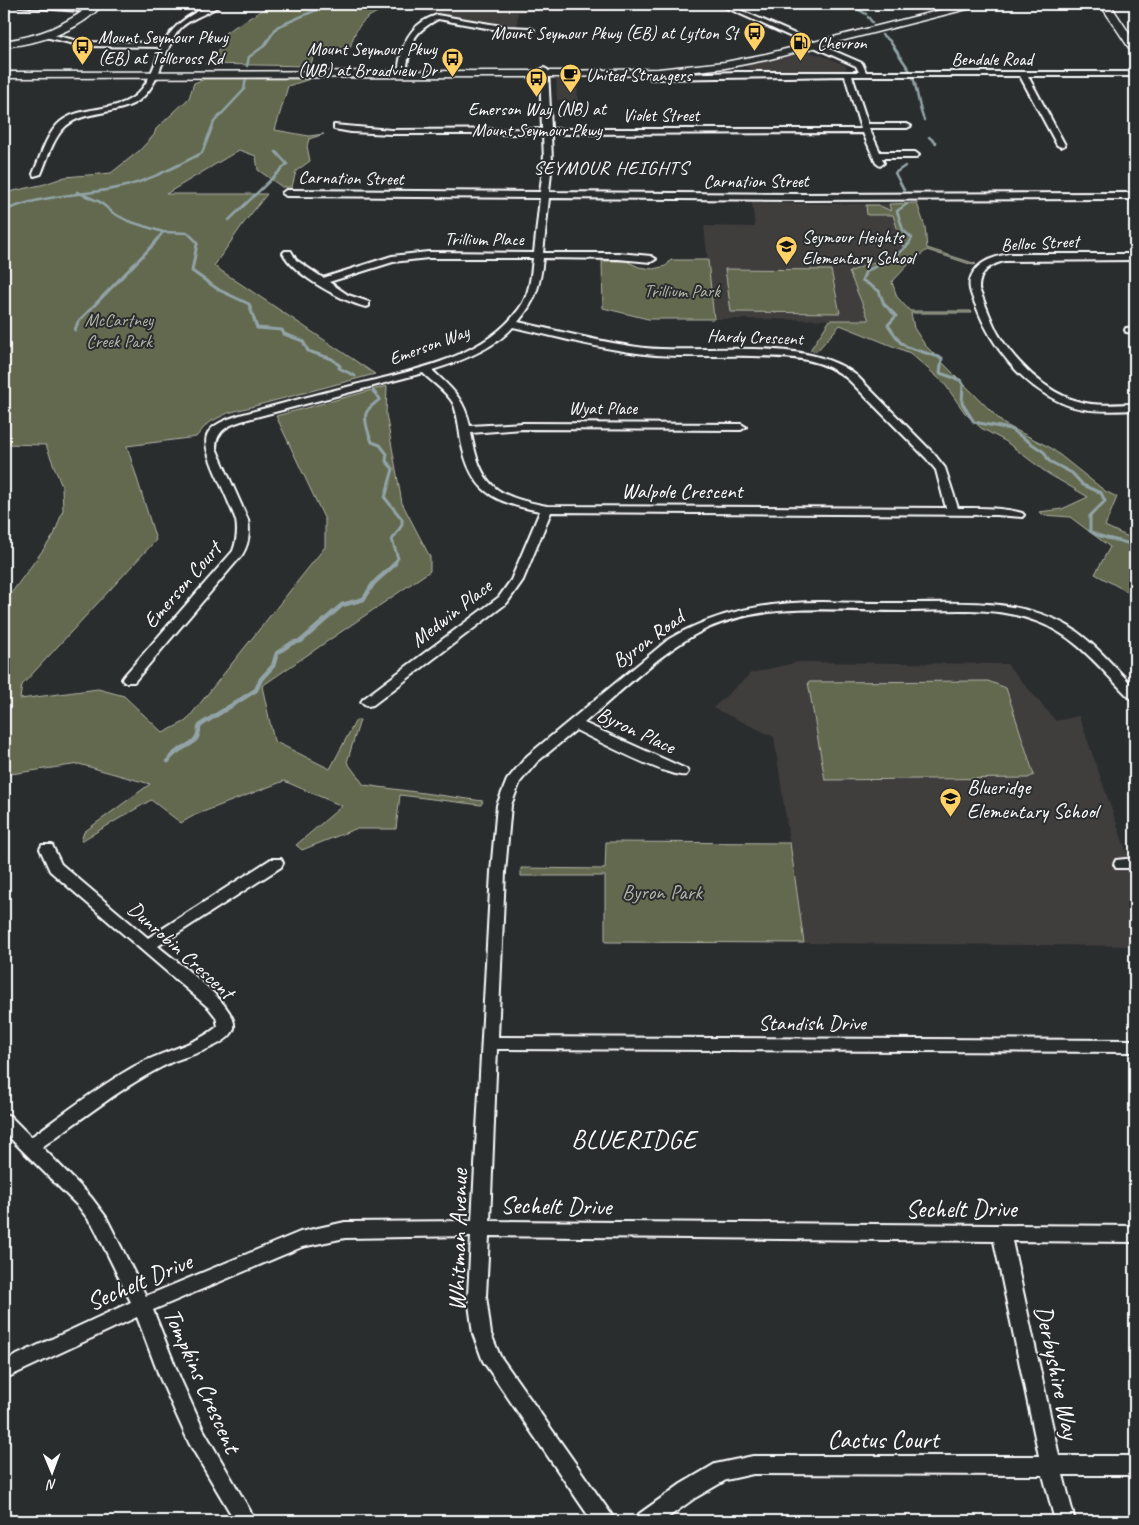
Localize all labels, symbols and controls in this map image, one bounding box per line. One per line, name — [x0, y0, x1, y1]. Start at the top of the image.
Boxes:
bus stop icon: Mount Seymour Pkwy (EB) at Lytton St — [742, 21, 766, 52]
place label: Mount Seymour Pkwy (EB) at Lytton St — [491, 22, 741, 44]
place label: Mount Seymour Pkwy (EB) at Tollcross Rd — [98, 26, 230, 69]
fuel station icon: Chevron — [789, 31, 813, 62]
place label: Chevron — [817, 32, 867, 54]
bus stop icon: Mount Seymour Pkwy (EB) at Tollcross Rd — [70, 35, 94, 66]
place label: Mount Seymour Pkwy (WB) at Broadview Dr — [298, 38, 439, 81]
bus stop icon: Mount Seymour Pkwy (WB) at Broadview Dr — [441, 47, 465, 78]
street label: Bendale Road — [952, 48, 1035, 70]
cafe icon: United Strangers — [558, 63, 582, 94]
place label: United Strangers — [586, 64, 693, 86]
bus stop icon: Emerson Way (NB) at Mount Seymour Pkwy — [525, 67, 549, 98]
place label: Emerson Way (NB) at Mount Seymour Pkwy — [468, 98, 608, 141]
street label: Violet Street — [623, 104, 701, 126]
district label: SEYMOUR HEIGHTS — [533, 156, 692, 180]
street label: Carnation Street — [298, 166, 406, 190]
street label: Carnation Street — [703, 170, 811, 192]
place label: Seymour Heights Elementary School — [802, 226, 917, 269]
street label: Trillium Place — [444, 228, 525, 250]
street label: Belloc Street — [1000, 230, 1083, 256]
school or university icon: Seymour Heights Elementary School — [774, 235, 798, 266]
park label: Trillium Park — [644, 280, 721, 302]
park label: McCartney Creek Park — [85, 309, 155, 352]
street label: Emerson Way — [386, 320, 474, 370]
street label: Hardy Crescent — [707, 324, 805, 350]
street label: Wyat Place — [569, 397, 638, 419]
street label: Walpole Crescent — [621, 478, 745, 504]
street label: Emerson Court — [137, 534, 229, 634]
street label: Medwin Place — [405, 572, 498, 653]
street label: Byron Road — [607, 602, 692, 674]
street label: Byron Place — [593, 701, 680, 760]
place label: Blueridge Elementary School — [967, 774, 1102, 824]
school or university icon: Blueridge Elementary School — [939, 787, 963, 818]
park label: Byron Park — [622, 879, 703, 905]
street label: Dunrobin Crescent — [122, 895, 242, 1007]
street label: Standish Drive — [758, 1010, 868, 1036]
district label: BLUERIDGE — [571, 1123, 699, 1156]
street label: Whitman Avenue — [441, 1167, 475, 1311]
street label: Sechelt Drive — [500, 1189, 614, 1223]
street label: Sechelt Drive — [905, 1193, 1018, 1225]
street label: Sechelt Drive — [82, 1245, 199, 1318]
street label: Derbyshire Way — [1027, 1302, 1087, 1444]
street label: Tompkins Crescent — [156, 1303, 249, 1460]
street label: Cactus Court — [828, 1424, 941, 1456]
north arrow — [28, 1448, 78, 1498]
text: N — [45, 1476, 57, 1493]

